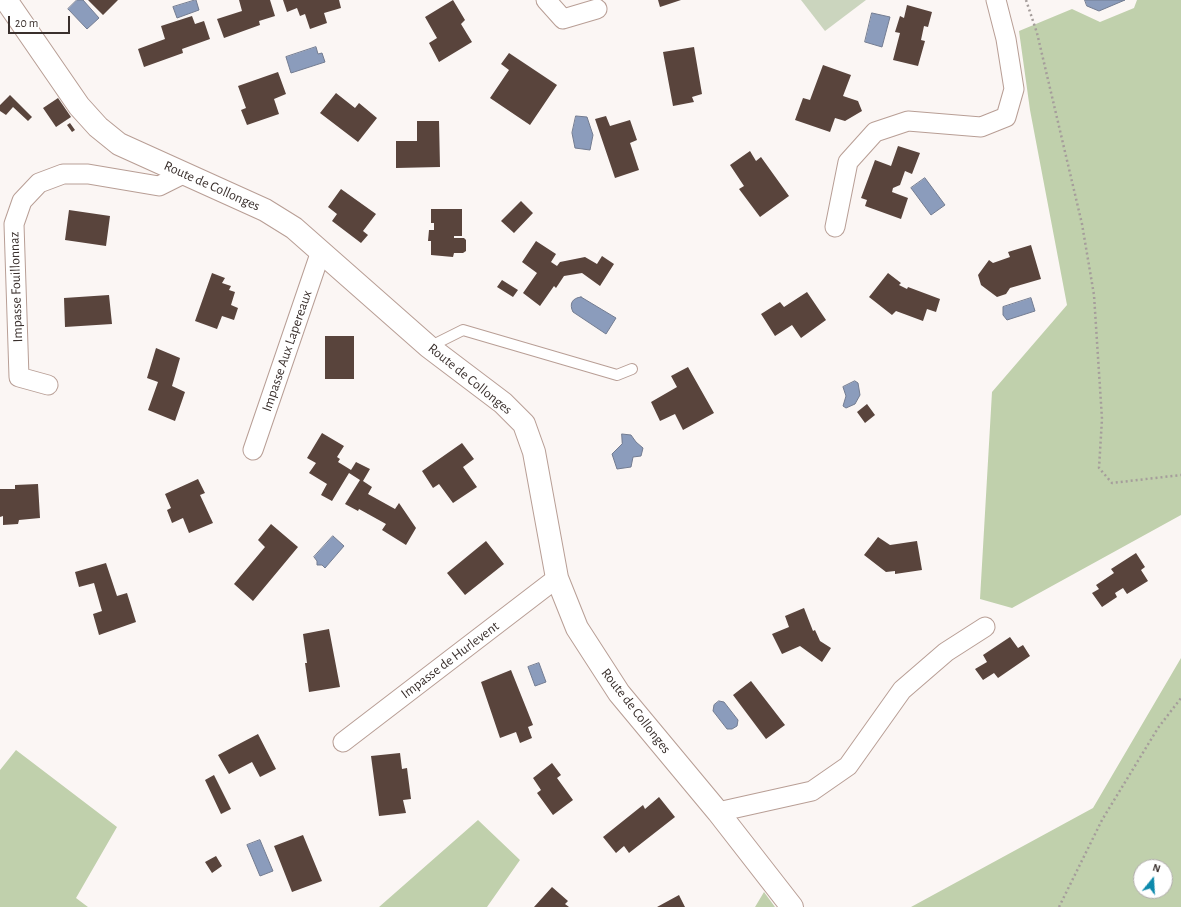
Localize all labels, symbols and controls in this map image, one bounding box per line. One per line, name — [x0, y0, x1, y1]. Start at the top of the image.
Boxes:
scale bar — [10, 8, 72, 34]
text: 20 m — [15, 17, 38, 29]
street label: Route de Collonges — [161, 157, 263, 215]
street label: Impasse Fouillonnaz — [6, 231, 26, 343]
street label: Impasse Aux Lapereaux — [258, 288, 316, 414]
street label: Route de Collonges — [424, 340, 516, 418]
street label: Impasse de Hurlevent — [398, 618, 502, 702]
street label: Route de Collonges — [598, 665, 674, 757]
north arrow — [1133, 859, 1173, 899]
text: N — [1151, 862, 1162, 874]

